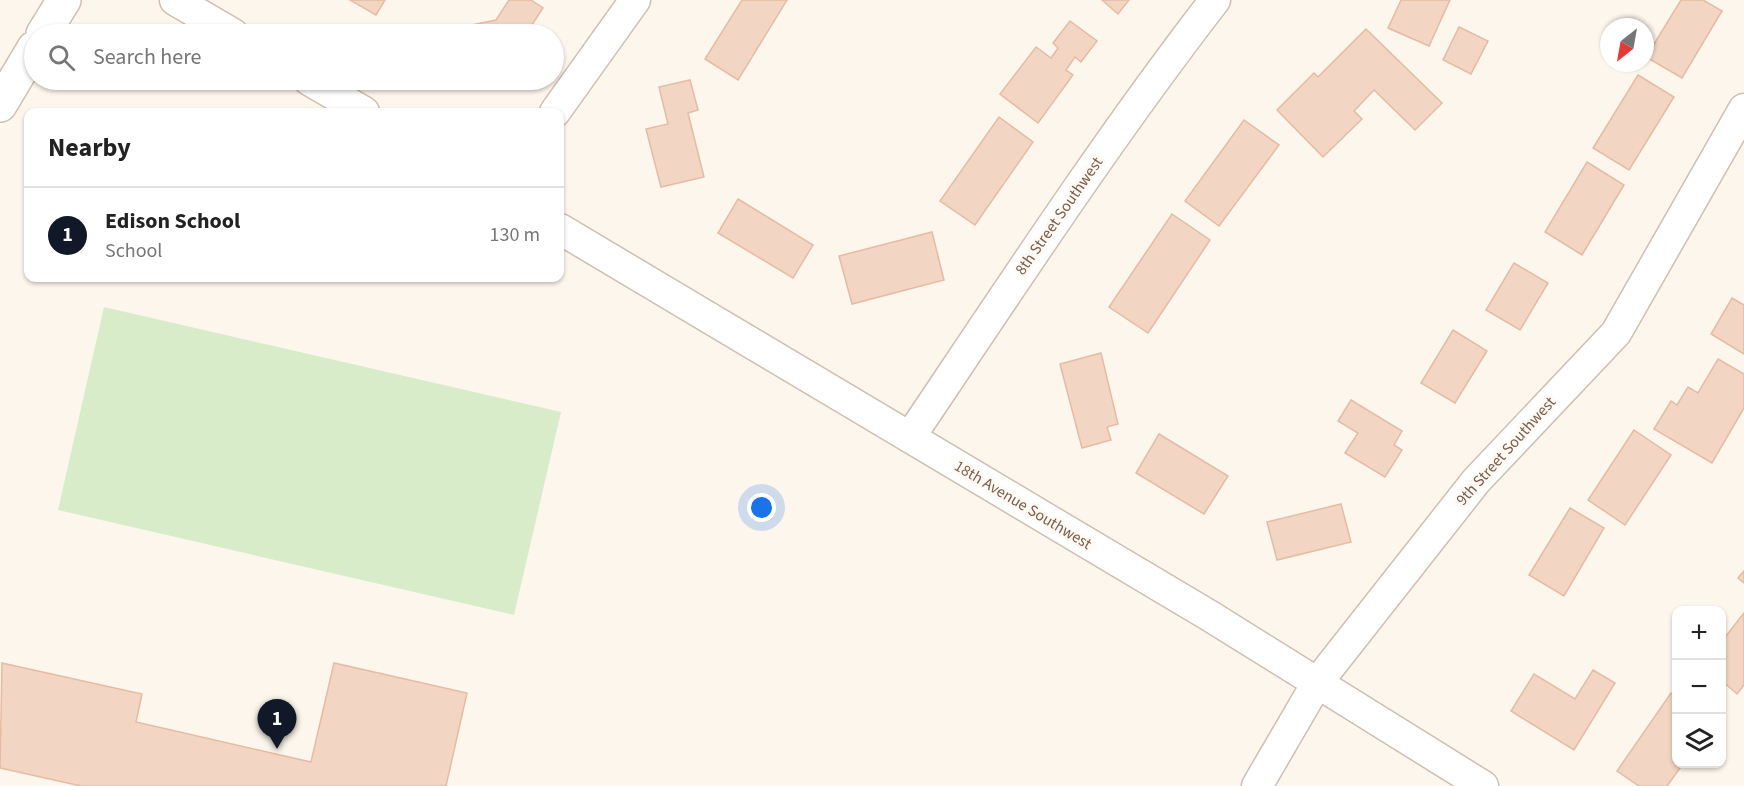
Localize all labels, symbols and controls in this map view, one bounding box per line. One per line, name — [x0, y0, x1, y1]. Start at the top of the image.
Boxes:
north arrow — [1600, 18, 1654, 72]
search box — [24, 24, 564, 90]
icon: search — [45, 41, 78, 74]
text: Search here — [93, 41, 201, 73]
text: Nearby — [48, 129, 131, 166]
street label: 8th Street Southwest — [1010, 152, 1108, 280]
text: Edison School — [105, 205, 240, 237]
text: 1 — [62, 221, 73, 249]
text: 130 m — [490, 221, 540, 249]
text: School — [105, 237, 162, 265]
street label: 9th Street Southwest — [1451, 391, 1561, 510]
street label: 18th Avenue Southwest — [950, 455, 1096, 555]
your location — [747, 493, 776, 522]
map controls — [1672, 606, 1726, 768]
button: + — [1672, 606, 1726, 660]
button: − — [1672, 660, 1726, 714]
pin: 1 — [258, 700, 296, 749]
button: layers — [1672, 714, 1726, 768]

